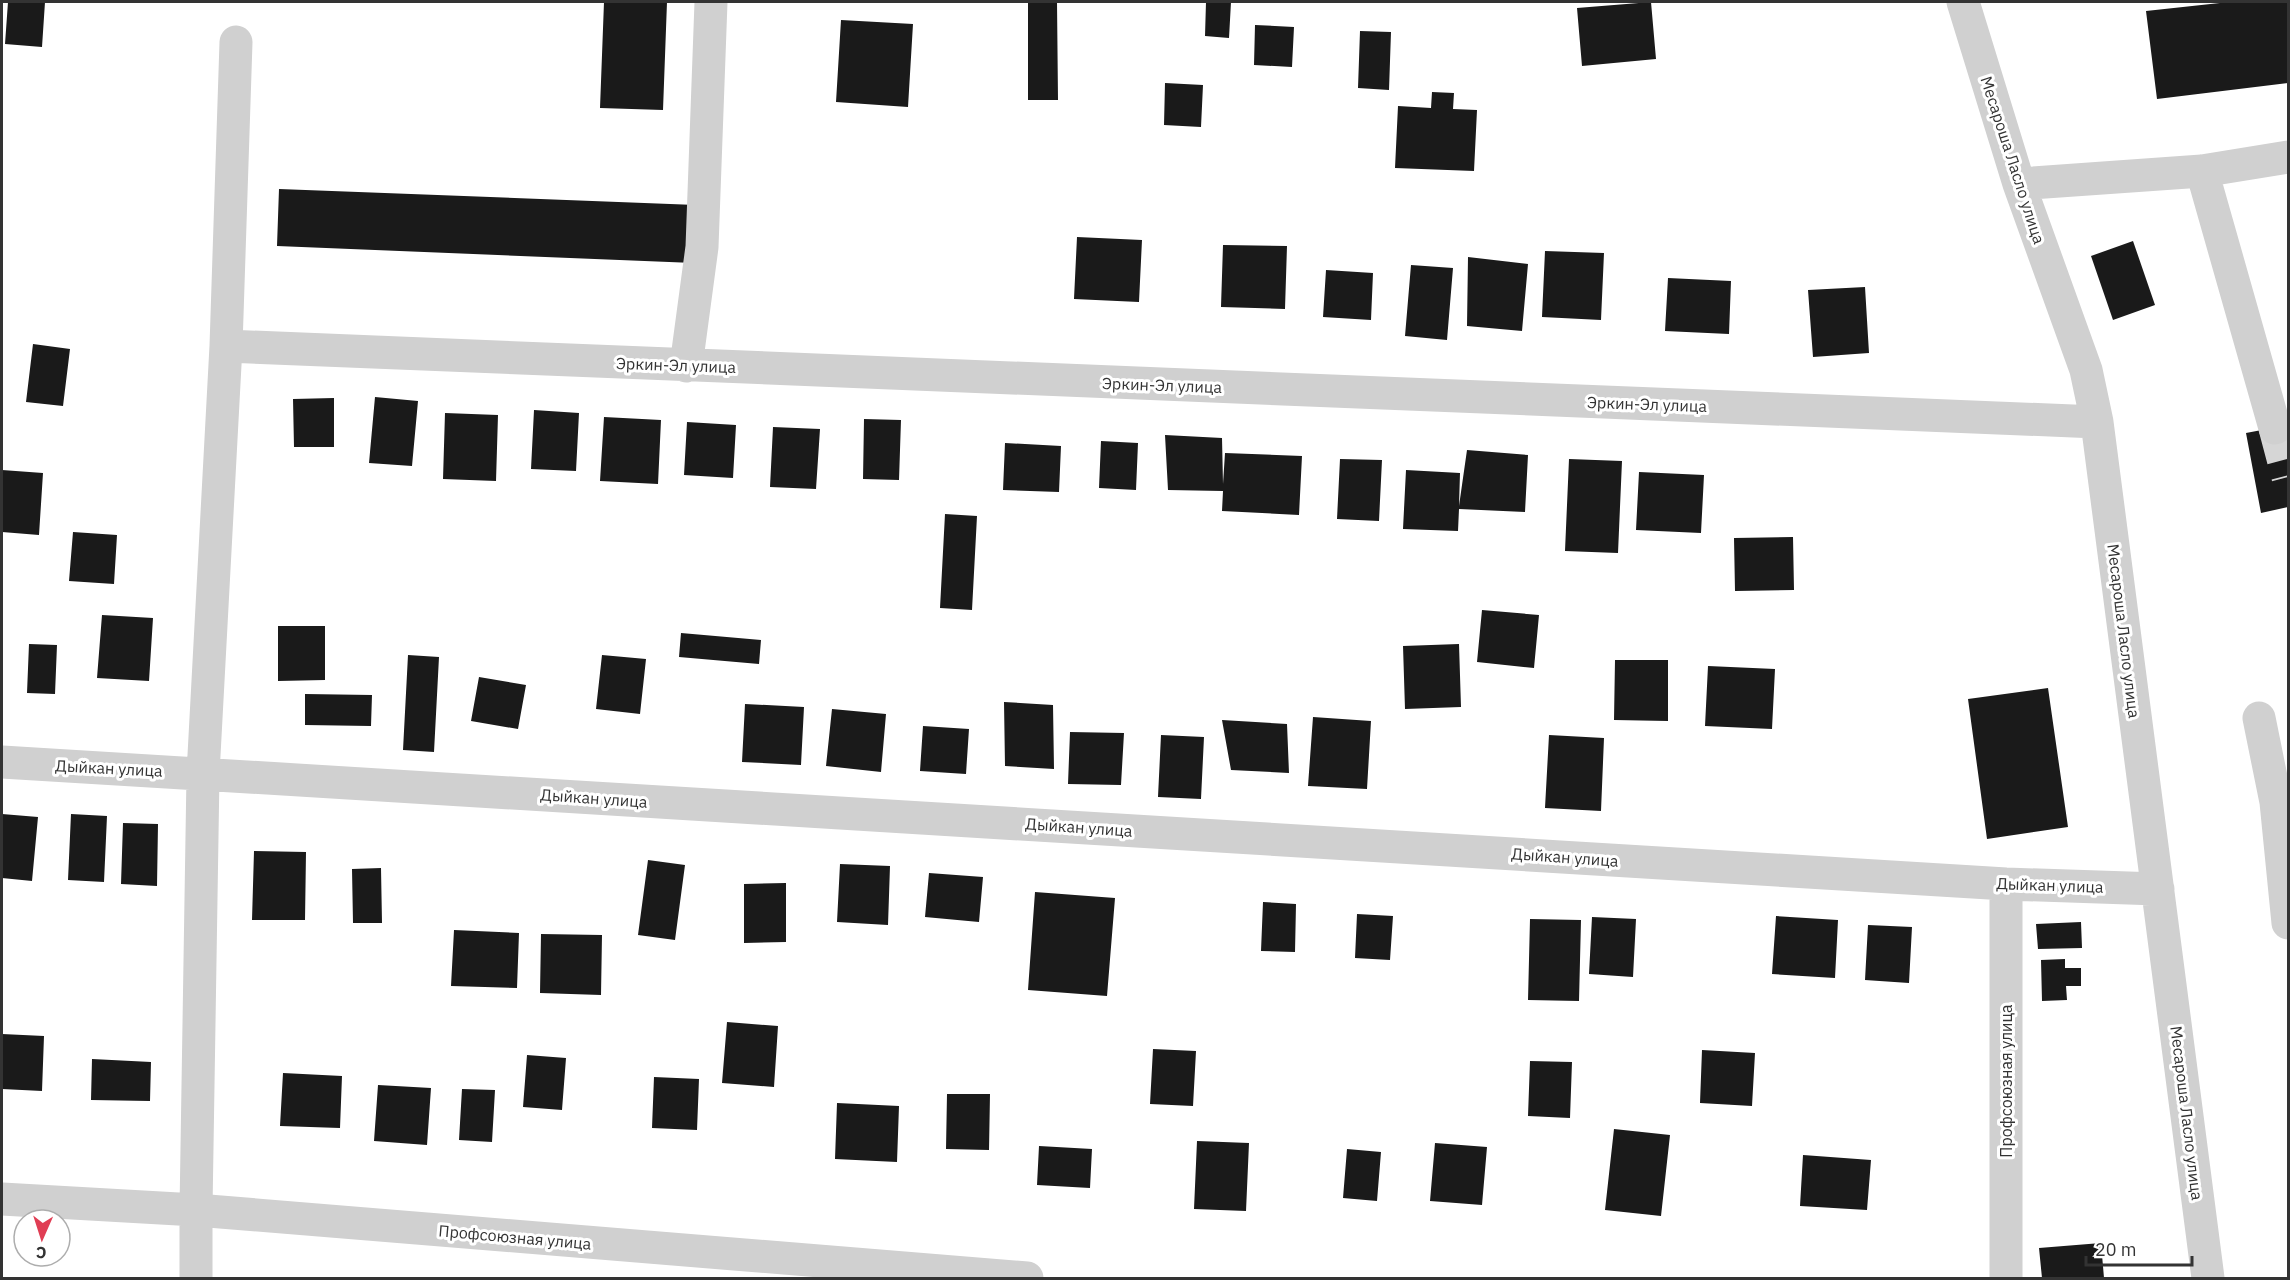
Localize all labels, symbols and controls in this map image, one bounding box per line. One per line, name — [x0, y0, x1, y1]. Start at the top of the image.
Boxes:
street label: Месароша Ласло улица — [1976, 74, 2050, 247]
street label: Эркин-Эл улица — [616, 353, 737, 377]
street label: Эркин-Эл улица — [1102, 373, 1223, 397]
street label: Эркин-Эл улица — [1587, 392, 1708, 416]
street label: Месароша Ласло улица — [2103, 543, 2145, 720]
street label: Дыйкан улица — [55, 755, 164, 781]
street label: Дыйкан улица — [540, 784, 649, 812]
street label: Дыйкан улица — [1025, 813, 1134, 841]
street label: Дыйкан улица — [1511, 843, 1620, 871]
street label: Дыйкан улица — [1996, 873, 2104, 897]
street label: Профсоюзная улица — [1996, 1004, 2016, 1158]
street label: Месароша Ласло улица — [2166, 1025, 2208, 1202]
north arrow — [12, 1208, 72, 1268]
street label: Профсоюзная улица — [438, 1220, 593, 1254]
scale bar — [2086, 1229, 2192, 1267]
text: 20 m — [2095, 1238, 2137, 1261]
text: С — [35, 1243, 47, 1263]

